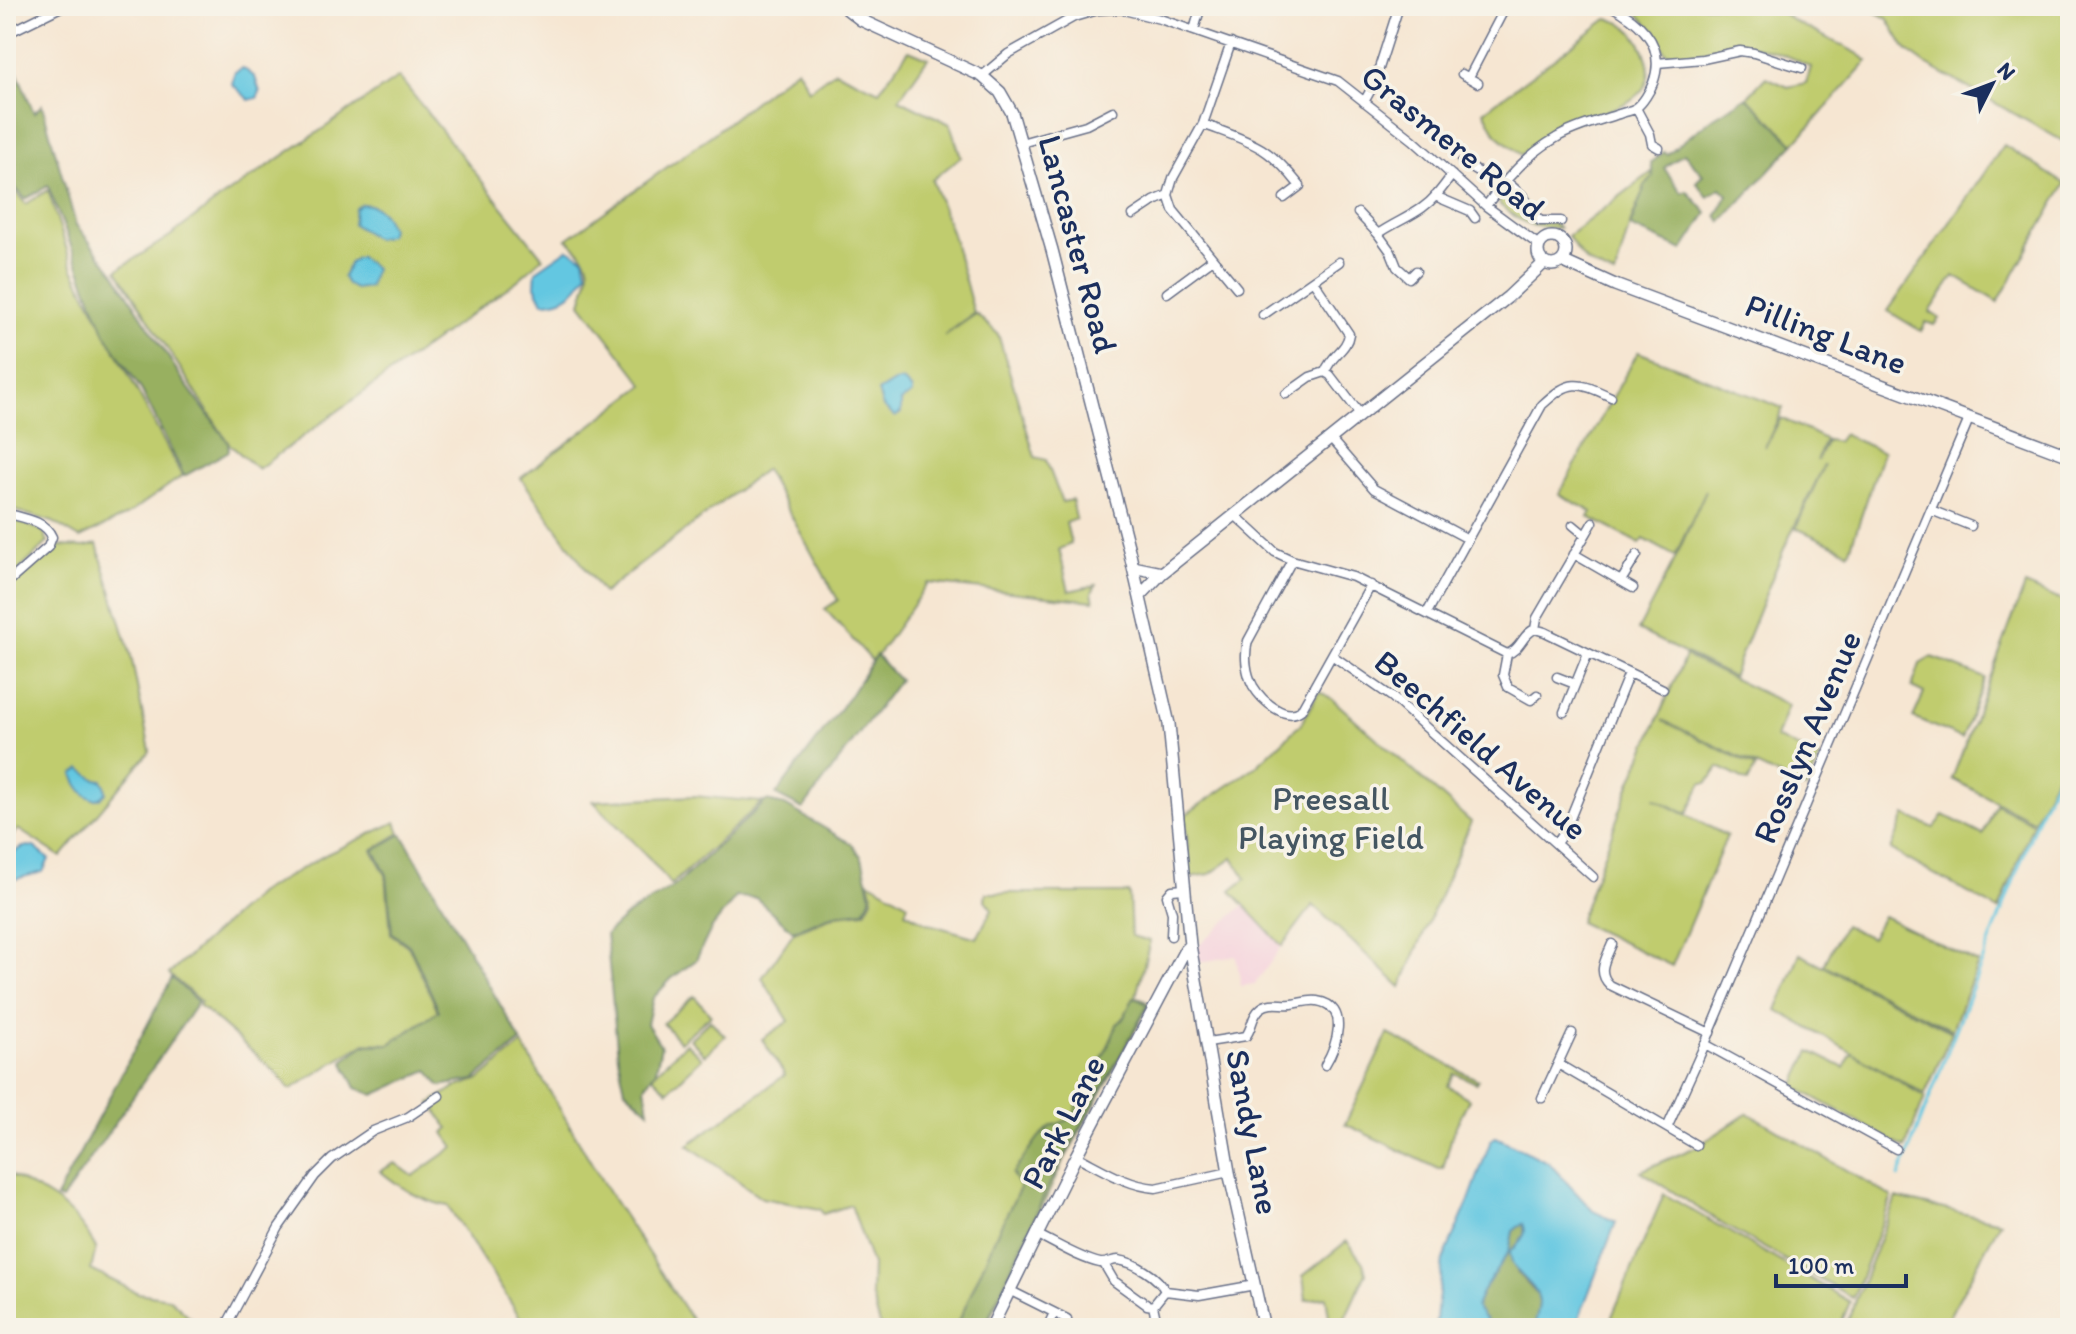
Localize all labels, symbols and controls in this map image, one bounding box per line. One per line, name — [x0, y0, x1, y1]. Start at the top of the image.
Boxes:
north arrow — [1952, 44, 2032, 124]
street label: Grasmere Road — [1353, 55, 1553, 229]
text: N — [1991, 56, 2021, 86]
street label: Lancaster Road — [1029, 130, 1127, 358]
street label: Pilling Lane — [1739, 284, 1913, 384]
street label: Rosslyn Avenue — [1744, 624, 1870, 850]
street label: Beechfield Avenue — [1366, 641, 1596, 849]
park label: Preesall Playing Field — [1238, 778, 1425, 858]
street label: Sandy Lane — [1217, 1046, 1289, 1218]
street label: Park Lane — [1012, 1048, 1114, 1196]
scale bar — [1776, 1238, 1906, 1288]
text: 100 m — [1788, 1251, 1854, 1280]

